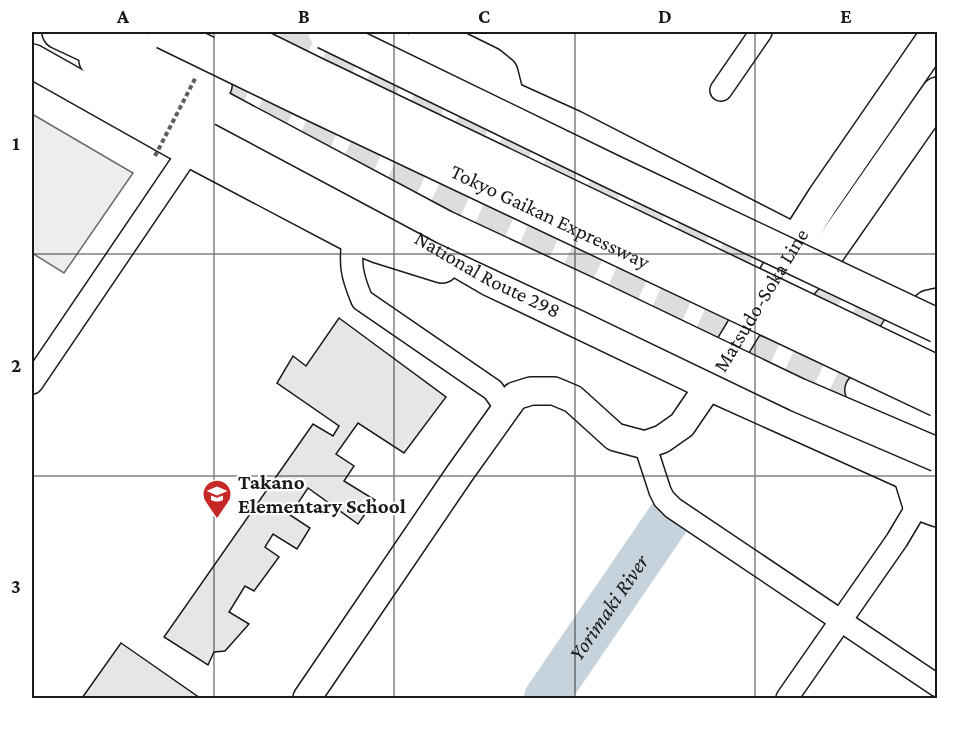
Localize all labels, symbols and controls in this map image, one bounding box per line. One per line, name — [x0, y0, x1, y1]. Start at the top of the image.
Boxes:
text: A — [116, 5, 130, 27]
text: B — [298, 5, 310, 27]
text: C — [478, 5, 490, 27]
text: D — [658, 5, 672, 27]
text: E — [840, 5, 852, 27]
text: 1 — [12, 132, 20, 154]
street label: Tokyo Gaikan Expressway — [447, 159, 654, 274]
street label: Matsudo-Soka Line — [708, 224, 813, 376]
street label: National Route 298 — [410, 226, 564, 323]
text: 2 — [11, 354, 21, 376]
place label: Takano Elementary School — [238, 470, 406, 518]
school or university icon: Takano Elementary School — [201, 478, 233, 520]
water label: Yorimaki River — [564, 549, 654, 665]
text: 3 — [11, 575, 21, 597]

